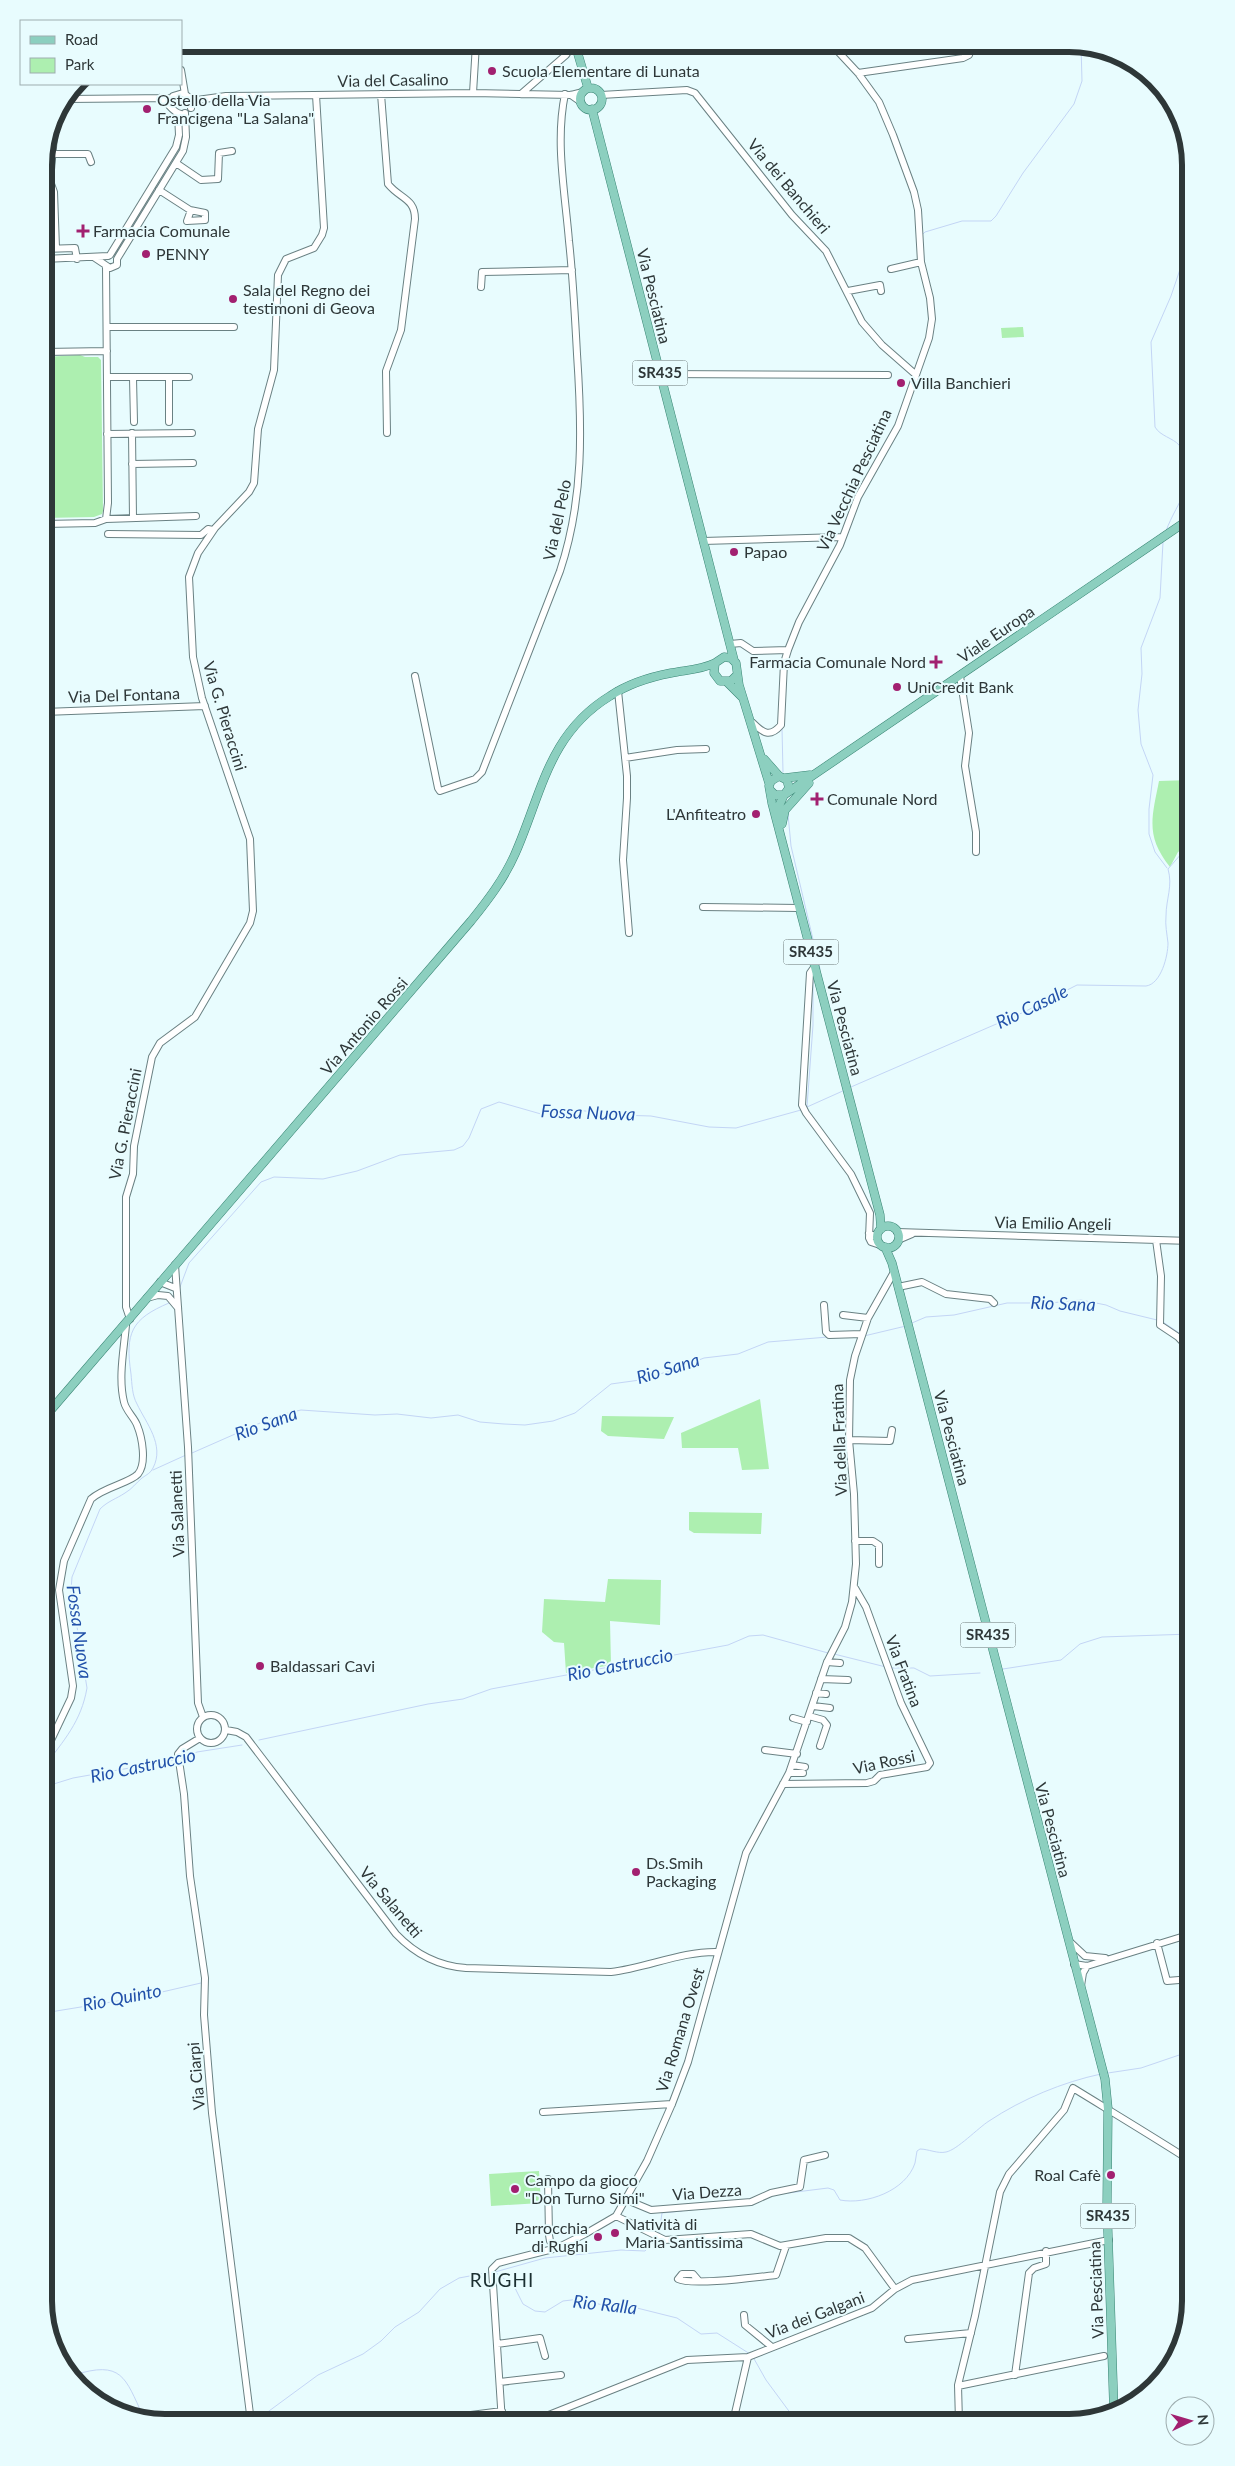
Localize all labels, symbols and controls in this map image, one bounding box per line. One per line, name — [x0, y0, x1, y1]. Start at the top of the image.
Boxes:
legend — [20, 20, 182, 85]
text: Road — [65, 30, 98, 48]
text: Park — [65, 55, 95, 73]
place label: Scuola Elementare di Lunata — [502, 61, 700, 80]
marker: Scuola Elementare di Lunata — [486, 65, 498, 77]
street label: Via del Casalino — [337, 69, 449, 90]
place label: Ostello della Via Francigena "La Salana" — [157, 90, 314, 127]
marker: Ostello della Via Francigena "La Salana" — [141, 103, 153, 115]
street label: Via dei Banchieri — [744, 134, 834, 237]
place label: Farmacia Comunale — [93, 221, 230, 240]
marker: Farmacia Comunale — [77, 225, 89, 237]
place label: PENNY — [156, 244, 209, 263]
street label: Via Pesciatina — [633, 246, 675, 345]
marker: PENNY — [140, 248, 152, 260]
place label: Sala del Regno dei testimoni di Geova — [243, 280, 375, 317]
marker: Sala del Regno dei testimoni di Geova — [227, 293, 239, 305]
road number: SR435 — [632, 360, 688, 386]
place label: Villa Banchieri — [911, 373, 1011, 392]
marker: Villa Banchieri — [895, 377, 907, 389]
street label: Via Vecchia Pesciatina — [812, 406, 895, 554]
street label: Via del Pelo — [539, 478, 574, 562]
place label: Papao — [744, 542, 787, 561]
marker: Papao — [728, 546, 740, 558]
street label: Viale Europa — [954, 601, 1038, 666]
place label: Farmacia Comunale Nord — [749, 652, 926, 671]
marker: Farmacia Comunale Nord — [930, 656, 942, 668]
street label: Via G. Pieraccini — [200, 659, 251, 773]
place label: UniCredit Bank — [907, 677, 1014, 696]
marker: UniCredit Bank — [891, 681, 903, 693]
street label: Via Del Fontana — [68, 683, 180, 706]
place label: Comunale Nord — [827, 789, 937, 808]
marker: Comunale Nord — [811, 793, 823, 805]
place label: L'Anfiteatro — [666, 804, 746, 823]
marker: L'Anfiteatro — [750, 808, 762, 820]
road number: SR435 — [784, 940, 838, 964]
street label: Via Antonio Rossi — [316, 973, 411, 1078]
street label: Via Pesciatina — [824, 978, 867, 1077]
water label: Rio Casale — [992, 979, 1071, 1033]
street label: Via G. Pieraccini — [104, 1066, 145, 1181]
water label: Fossa Nuova — [540, 1099, 636, 1125]
street label: Via Emilio Angeli — [994, 1212, 1112, 1233]
water label: Rio Sana — [1030, 1291, 1096, 1315]
water label: Rio Sana — [633, 1348, 702, 1388]
street label: Via della Fratina — [827, 1384, 850, 1497]
street label: Via Pesciatina — [931, 1388, 974, 1487]
water label: Rio Sana — [231, 1402, 300, 1445]
street label: Via Salanetti — [165, 1470, 188, 1558]
water label: Fossa Nuova — [63, 1583, 97, 1680]
road number: SR435 — [960, 1622, 1016, 1648]
street label: Via Fratina — [882, 1632, 927, 1709]
water label: Rio Castruccio — [565, 1643, 675, 1685]
place label: Baldassari Cavi — [270, 1656, 375, 1675]
marker: Baldassari Cavi — [254, 1660, 266, 1672]
water label: Rio Castruccio — [88, 1743, 198, 1787]
street label: Via Rossi — [851, 1746, 917, 1777]
street label: Via Pesciatina — [1032, 1780, 1075, 1879]
place label: Ds.Smih Packaging — [646, 1853, 716, 1890]
street label: Via Salanetti — [356, 1862, 427, 1941]
marker: Ds.Smih Packaging — [630, 1866, 642, 1878]
street label: Via Romana Ovest — [652, 1965, 708, 2094]
water label: Rio Quinto — [80, 1979, 163, 2015]
street label: Via Ciarpi — [183, 2041, 208, 2111]
place label: Roal Cafè — [1034, 2165, 1101, 2184]
marker: Roal Cafè — [1105, 2169, 1117, 2181]
place label: Campo da gioco "Don Turno Simi" — [525, 2170, 645, 2207]
street label: Via Dezza — [672, 2180, 742, 2203]
marker: Campo da gioco "Don Turno Simi" — [509, 2183, 521, 2195]
road number: SR435 — [1080, 2204, 1136, 2228]
place label: Natività di Maria Santissima — [625, 2214, 743, 2251]
place label: Parrocchia di Rughi — [514, 2218, 588, 2255]
marker: Natività di Maria Santissima — [609, 2227, 621, 2239]
marker: Parrocchia di Rughi — [592, 2231, 604, 2243]
street label: Via Pesciatina — [1084, 2241, 1107, 2339]
district label: RUGHI — [470, 2268, 534, 2291]
street label: Via dei Galgani — [763, 2287, 867, 2342]
water label: Rio Ralla — [572, 2290, 638, 2318]
north arrow — [1165, 2396, 1215, 2446]
text: N — [1195, 2414, 1212, 2426]

